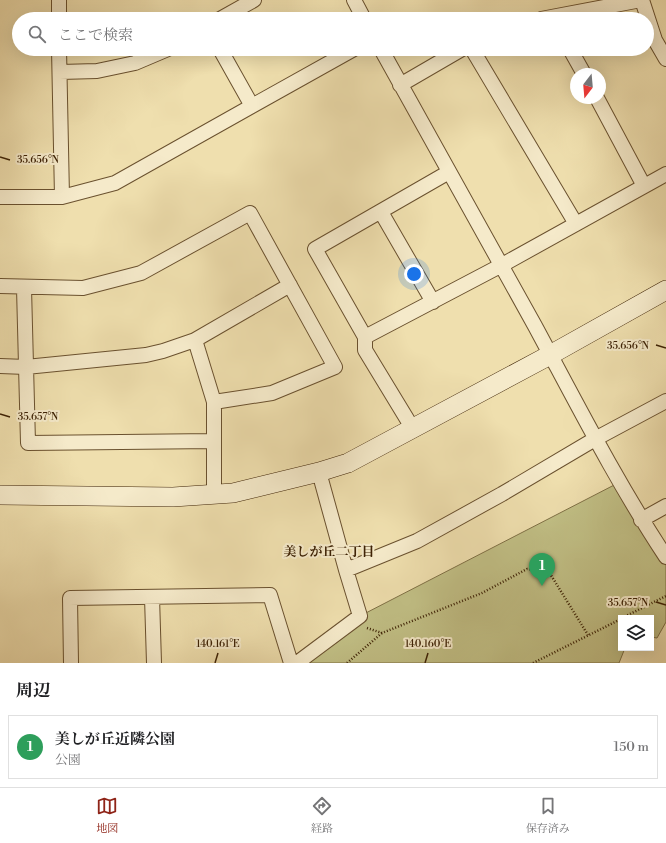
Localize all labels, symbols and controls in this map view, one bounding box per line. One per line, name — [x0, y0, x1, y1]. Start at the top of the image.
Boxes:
search box — [12, 12, 654, 56]
icon: search — [26, 23, 48, 45]
text: ここで検索 — [58, 26, 133, 45]
north arrow — [570, 68, 606, 104]
text: 35.656°N — [17, 154, 60, 166]
your location — [404, 264, 424, 284]
text: 35.656°N — [607, 340, 650, 352]
text: 35.657°N — [18, 411, 59, 423]
district label: 美しが丘二丁目 — [283, 544, 375, 560]
pin: 1 — [529, 553, 555, 586]
text: 35.657°N — [608, 597, 649, 609]
map controls — [618, 615, 654, 651]
button: layers — [618, 615, 654, 651]
text: 140.161°E — [196, 638, 240, 650]
text: 140.160°E — [405, 638, 451, 650]
text: 周辺 — [16, 680, 50, 702]
text: 美しが丘近隣公園 — [55, 730, 175, 749]
text: 1 — [27, 739, 33, 755]
text: 150 m — [614, 739, 649, 755]
text: 公園 — [55, 752, 81, 768]
tab: 地図 — [96, 795, 118, 836]
tab: 経路 — [311, 795, 333, 836]
tab: 保存済み — [526, 795, 570, 836]

